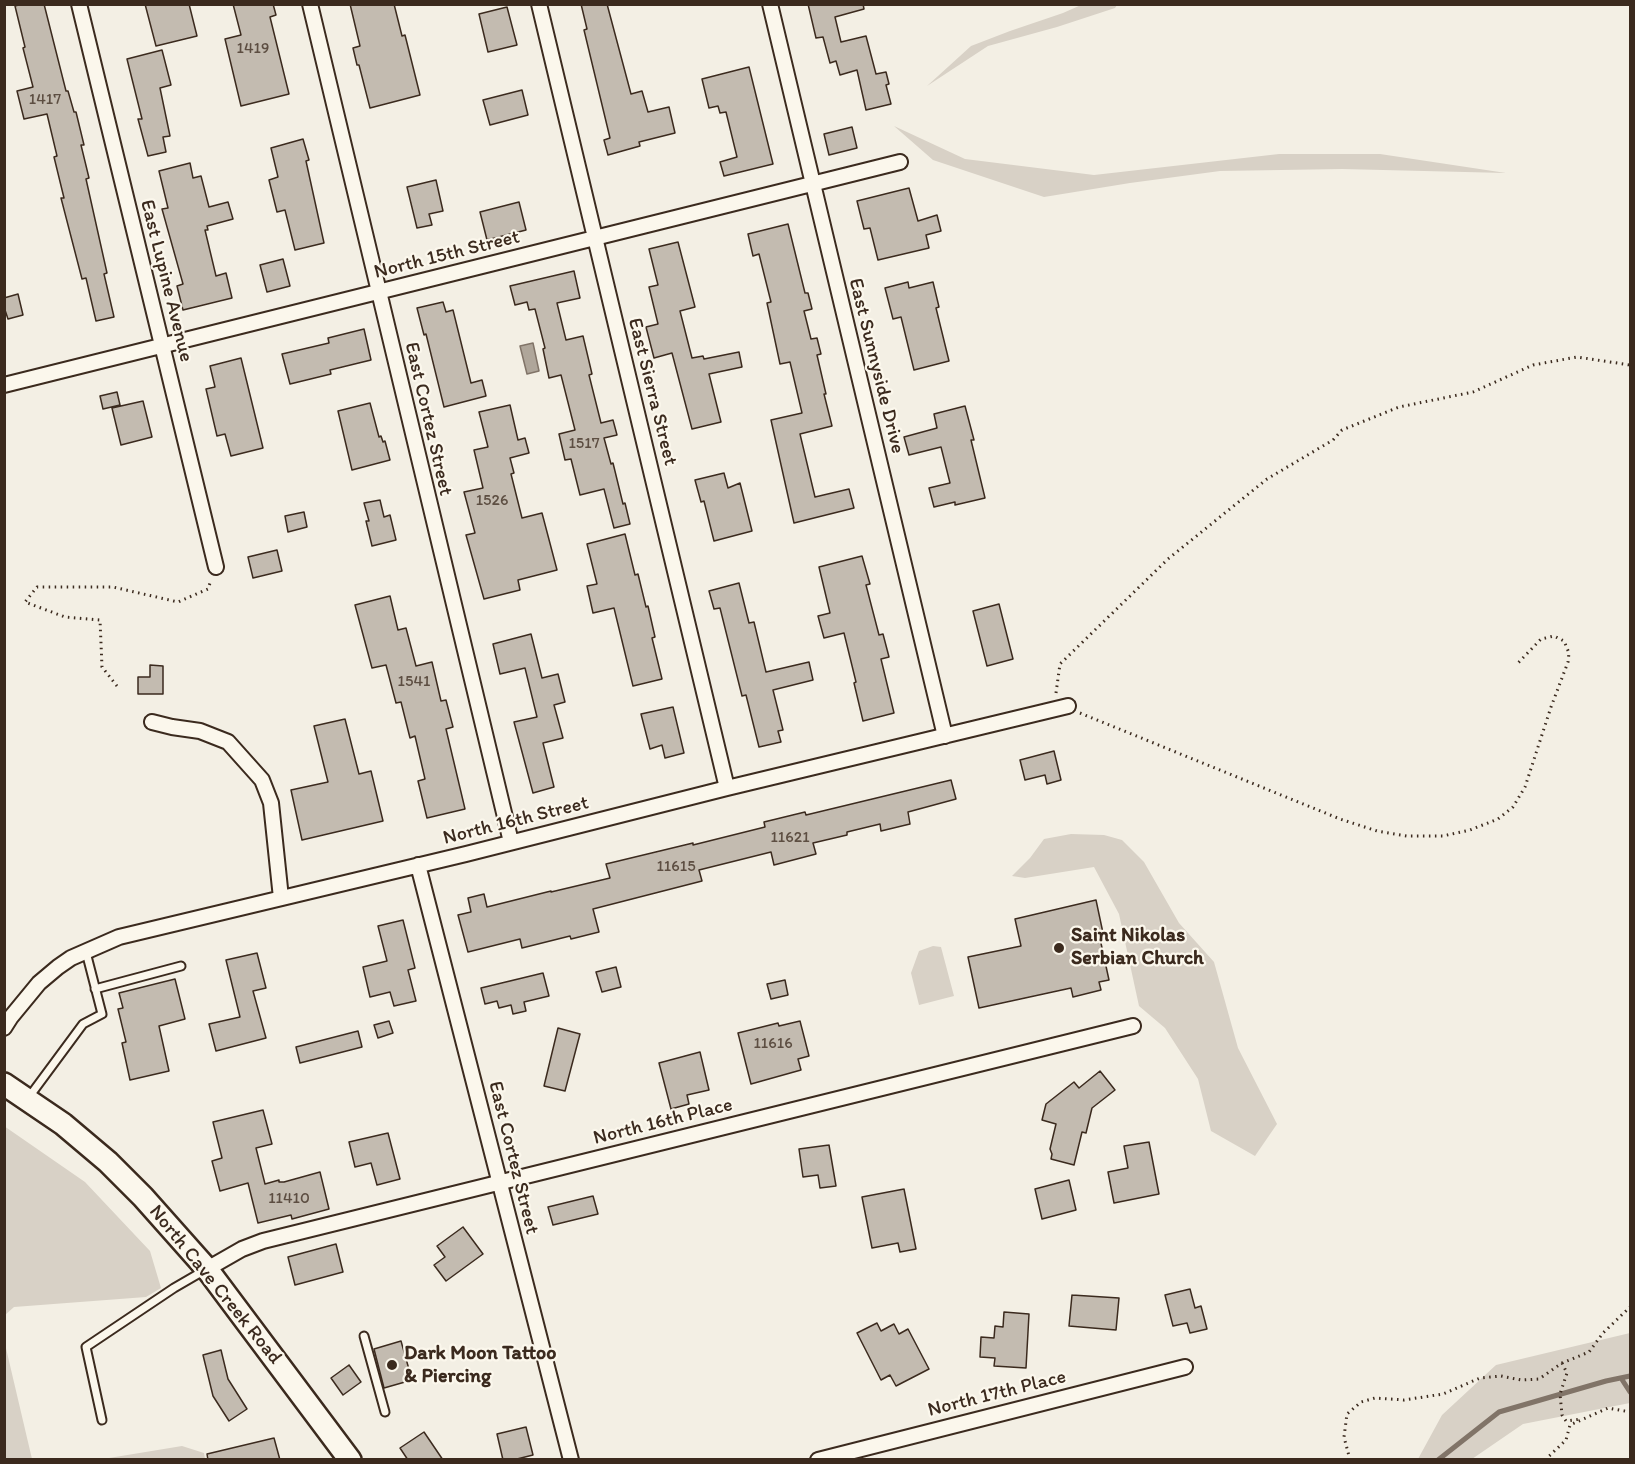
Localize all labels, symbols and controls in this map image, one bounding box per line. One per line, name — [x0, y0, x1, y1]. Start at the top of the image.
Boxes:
house number: 1419 — [237, 39, 269, 59]
house number: 1417 — [29, 90, 61, 110]
street label: East Lupine Avenue — [134, 197, 198, 365]
street label: North 15th Street — [372, 225, 522, 285]
street label: East Sunnyside Drive — [843, 276, 909, 456]
street label: East Sierra Street — [622, 316, 682, 468]
street label: East Cortez Street — [399, 340, 457, 498]
house number: 1517 — [568, 434, 600, 454]
house number: 1526 — [476, 491, 508, 511]
house number: 1541 — [398, 672, 430, 692]
street label: North 16th Street — [441, 791, 591, 851]
house number: 11621 — [770, 828, 810, 848]
house number: 11615 — [656, 857, 696, 877]
place label: Saint Nikolas Serbian Church — [1071, 924, 1204, 971]
marker: Saint Nikolas Serbian Church — [1052, 941, 1066, 955]
house number: 11616 — [753, 1034, 793, 1054]
street label: East Cortez Street — [482, 1079, 544, 1237]
street label: North 16th Place — [591, 1093, 735, 1151]
house number: 11410 — [268, 1189, 310, 1209]
street label: North Cave Creek Road — [143, 1200, 287, 1370]
place label: Dark Moon Tattoo & Piercing — [404, 1342, 556, 1389]
marker: Dark Moon Tattoo & Piercing — [385, 1358, 399, 1372]
street label: North 17th Place — [925, 1365, 1069, 1423]

